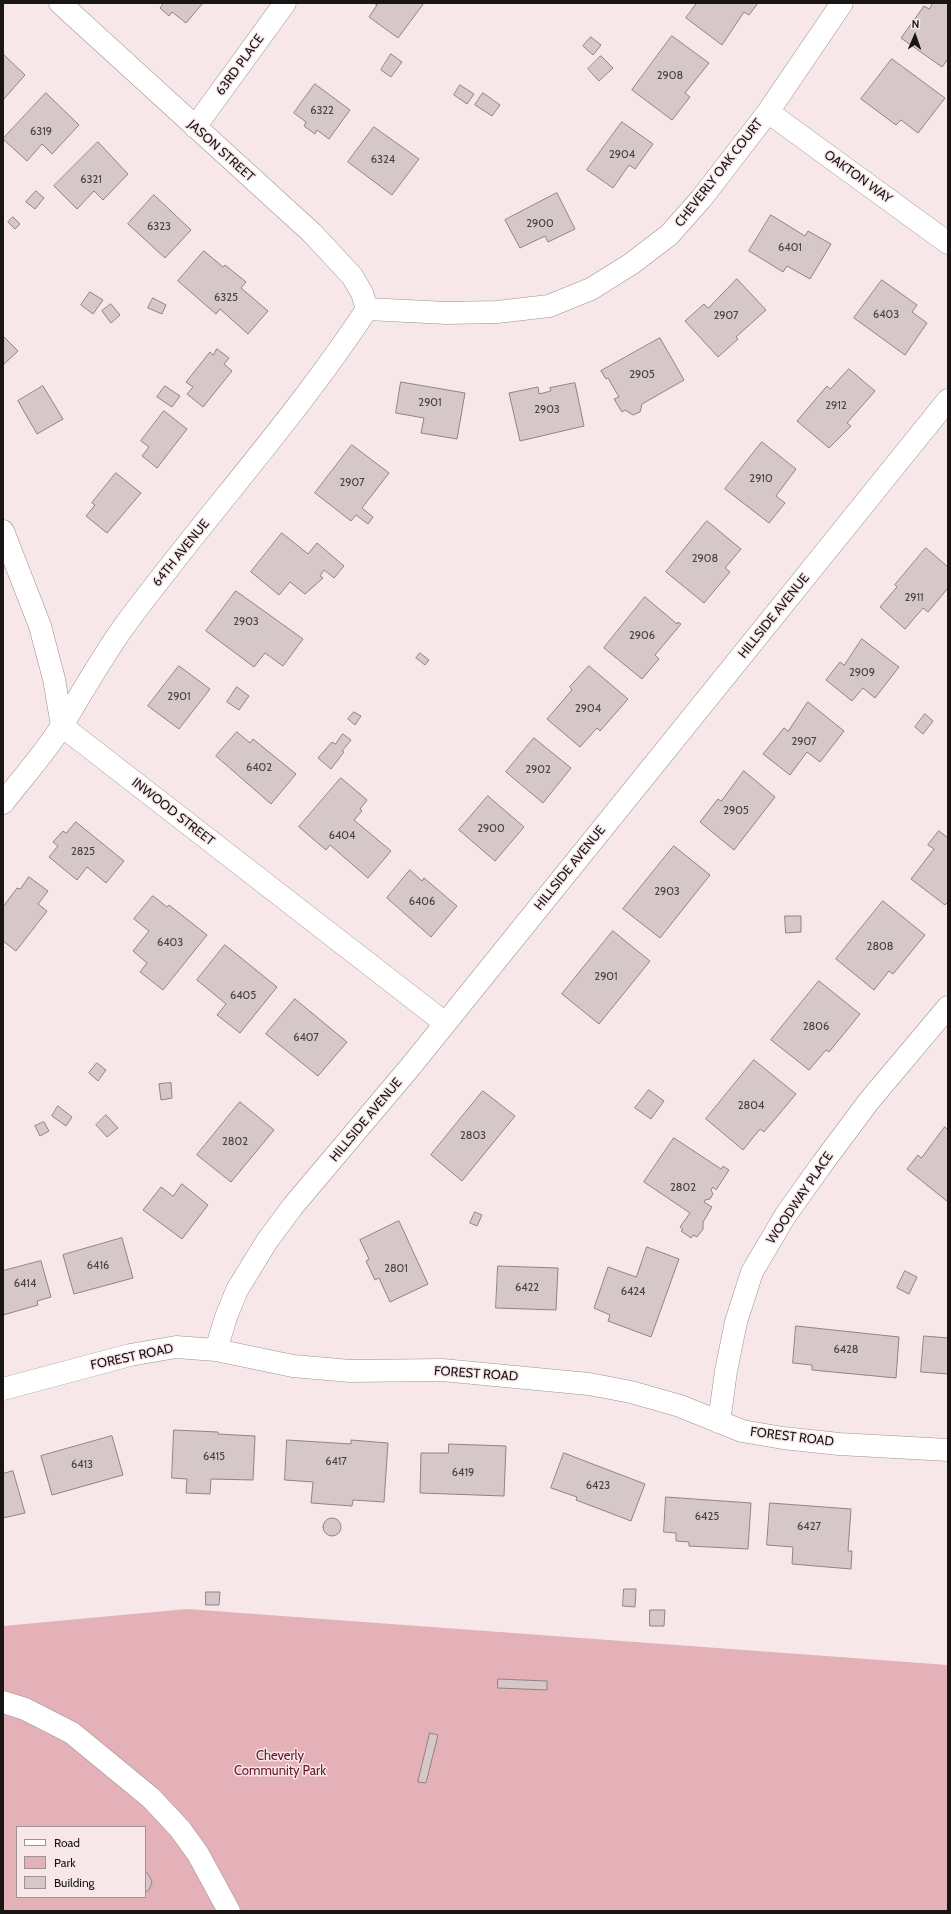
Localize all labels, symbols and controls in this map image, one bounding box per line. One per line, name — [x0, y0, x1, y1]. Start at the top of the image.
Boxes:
north arrow — [895, 16, 935, 56]
text: N — [911, 17, 920, 31]
street label: 63RD PLACE — [213, 31, 267, 99]
house number: 2908 — [657, 69, 683, 83]
house number: 6322 — [310, 104, 334, 118]
street label: CHEVERLY OAK COURT — [672, 116, 766, 230]
street label: JASON STREET — [184, 117, 258, 185]
house number: 6319 — [30, 125, 52, 139]
street label: OAKTON WAY — [821, 147, 895, 207]
house number: 2904 — [609, 148, 635, 162]
house number: 6324 — [371, 153, 395, 167]
house number: 6321 — [80, 173, 102, 187]
house number: 2900 — [526, 217, 554, 231]
house number: 6323 — [147, 220, 171, 234]
house number: 6401 — [778, 241, 802, 255]
house number: 6325 — [214, 291, 238, 305]
house number: 6403 — [873, 308, 899, 322]
house number: 2907 — [713, 309, 739, 323]
house number: 2905 — [629, 368, 655, 382]
house number: 2901 — [418, 396, 442, 410]
house number: 2912 — [825, 399, 847, 413]
house number: 2903 — [534, 403, 560, 417]
house number: 2910 — [749, 472, 773, 486]
house number: 2907 — [339, 476, 365, 490]
street label: 64TH AVENUE — [149, 516, 213, 590]
house number: 2908 — [692, 552, 718, 566]
street label: HILLSIDE AVENUE — [735, 571, 813, 661]
house number: 2911 — [904, 591, 924, 605]
house number: 2903 — [233, 615, 259, 629]
house number: 2906 — [629, 629, 655, 643]
house number: 2909 — [849, 666, 875, 680]
house number: 2901 — [167, 690, 191, 704]
house number: 2904 — [575, 702, 601, 716]
house number: 2907 — [791, 735, 817, 749]
house number: 6402 — [246, 761, 272, 775]
house number: 2902 — [525, 763, 551, 777]
street label: INWOOD STREET — [128, 775, 218, 849]
house number: 2905 — [723, 804, 749, 818]
house number: 2900 — [477, 822, 505, 836]
street label: HILLSIDE AVENUE — [531, 823, 609, 913]
house number: 6404 — [329, 829, 355, 843]
house number: 2825 — [71, 845, 95, 859]
house number: 2903 — [654, 885, 680, 899]
house number: 6406 — [409, 895, 435, 909]
house number: 6403 — [157, 936, 183, 950]
house number: 2808 — [867, 940, 893, 954]
house number: 2901 — [594, 970, 618, 984]
house number: 6405 — [230, 989, 256, 1003]
house number: 2806 — [803, 1020, 829, 1034]
house number: 6407 — [293, 1031, 319, 1045]
street label: HILLSIDE AVENUE — [327, 1075, 405, 1165]
house number: 2804 — [738, 1099, 764, 1113]
house number: 2803 — [460, 1129, 486, 1143]
house number: 2802 — [222, 1135, 248, 1149]
street label: WOODWAY PLACE — [763, 1149, 837, 1247]
house number: 2802 — [670, 1181, 696, 1195]
house number: 6416 — [87, 1259, 109, 1273]
house number: 2801 — [384, 1262, 408, 1276]
house number: 6414 — [14, 1277, 36, 1291]
house number: 6422 — [515, 1281, 539, 1295]
house number: 6424 — [621, 1285, 645, 1299]
street label: FOREST ROAD — [89, 1341, 175, 1373]
house number: 6428 — [833, 1343, 859, 1357]
street label: FOREST ROAD — [433, 1363, 519, 1385]
street label: FOREST ROAD — [749, 1424, 835, 1450]
house number: 6415 — [203, 1450, 225, 1464]
house number: 6417 — [325, 1455, 347, 1469]
house number: 6413 — [71, 1458, 93, 1472]
house number: 6419 — [452, 1466, 474, 1480]
house number: 6423 — [586, 1479, 610, 1493]
house number: 6425 — [695, 1510, 719, 1524]
house number: 6427 — [797, 1520, 821, 1534]
park label: Cheverly Community Park — [234, 1748, 326, 1779]
legend — [16, 1826, 146, 1898]
text: Road — [54, 1835, 80, 1850]
text: Park — [54, 1855, 76, 1870]
text: Building — [54, 1875, 95, 1890]

